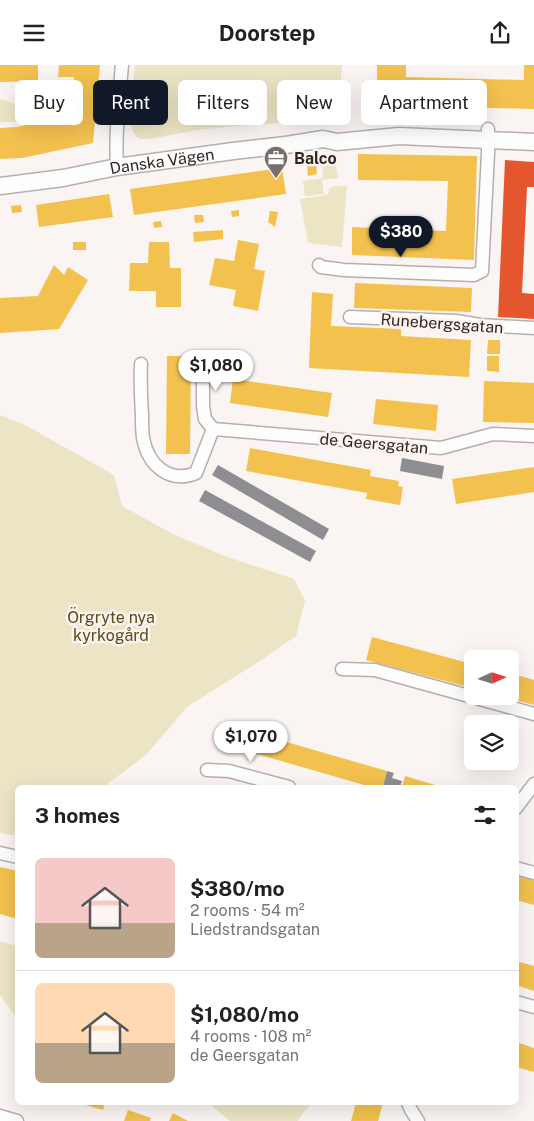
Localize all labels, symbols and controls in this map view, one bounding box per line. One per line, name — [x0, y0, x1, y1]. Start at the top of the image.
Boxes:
icon: menu — [20, 19, 48, 47]
icon: share — [486, 19, 514, 47]
text: Doorstep — [219, 20, 315, 46]
chip: Buy — [15, 80, 83, 125]
chip: Rent — [93, 80, 168, 125]
chip: Filters — [178, 80, 267, 125]
chip: New — [277, 80, 351, 125]
chip: Apartment — [361, 80, 487, 125]
street label: Danska Vägen — [108, 145, 216, 178]
office icon: Balco — [263, 145, 289, 179]
place label: Balco — [294, 149, 337, 168]
pin: $380 — [371, 215, 431, 258]
text: $380 — [380, 222, 422, 241]
street label: Runebergsgatan — [380, 310, 504, 337]
pin: $1,080 — [175, 349, 257, 392]
text: $1,080 — [189, 356, 243, 375]
street label: de Geersgatan — [319, 429, 429, 458]
park label: Örgryte nya kyrkogård — [67, 607, 155, 645]
north arrow — [464, 650, 519, 705]
map controls — [464, 650, 519, 770]
button: layers — [464, 715, 519, 770]
pin: $1,070 — [210, 721, 292, 763]
text: $1,070 — [225, 727, 277, 746]
icon: filters — [471, 801, 499, 829]
text: 3 homes — [35, 803, 120, 828]
text: $380/mo — [190, 876, 285, 901]
icon: home — [75, 878, 135, 938]
text: 2 rooms · 54 m² — [190, 901, 305, 920]
text: Liedstrandsgatan — [190, 920, 320, 939]
text: $1,080/mo — [190, 1002, 299, 1027]
icon: home — [75, 1003, 135, 1063]
text: 4 rooms · 108 m² — [190, 1027, 311, 1046]
text: de Geersgatan — [190, 1046, 299, 1065]

